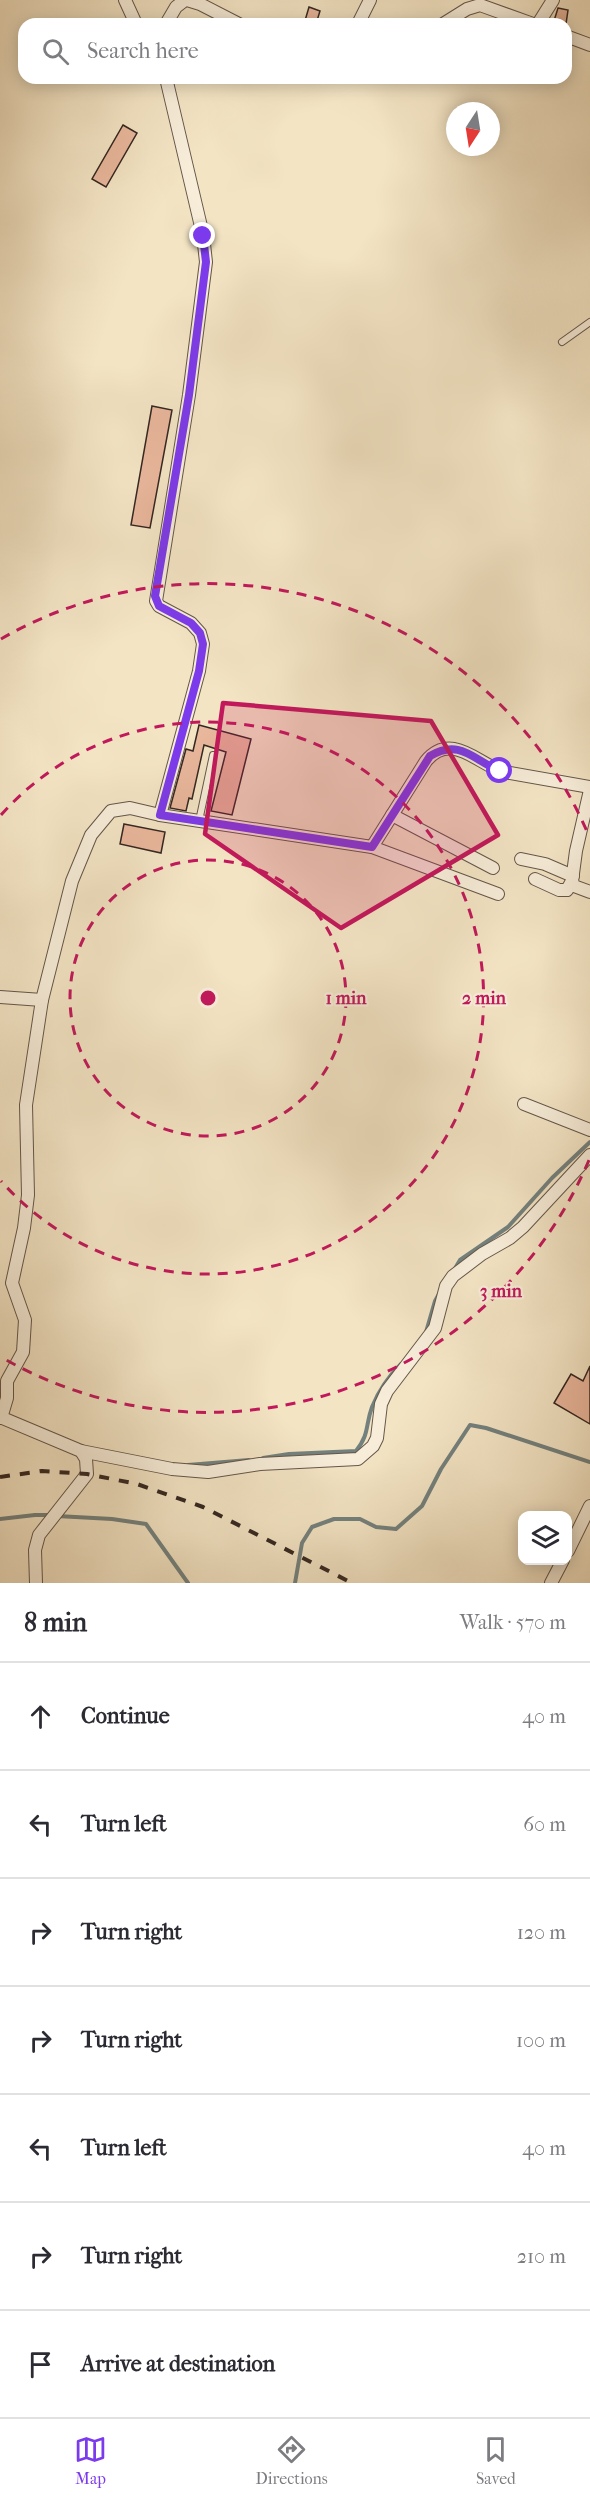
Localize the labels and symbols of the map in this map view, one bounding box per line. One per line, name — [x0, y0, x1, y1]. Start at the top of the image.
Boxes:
north arrow — [446, 102, 500, 156]
route end — [189, 222, 215, 248]
route start — [486, 757, 512, 783]
centre of rings — [198, 988, 218, 1008]
text: 1 min — [325, 988, 367, 1009]
text: 2 min — [462, 988, 506, 1009]
text: 3 min — [480, 1281, 523, 1302]

